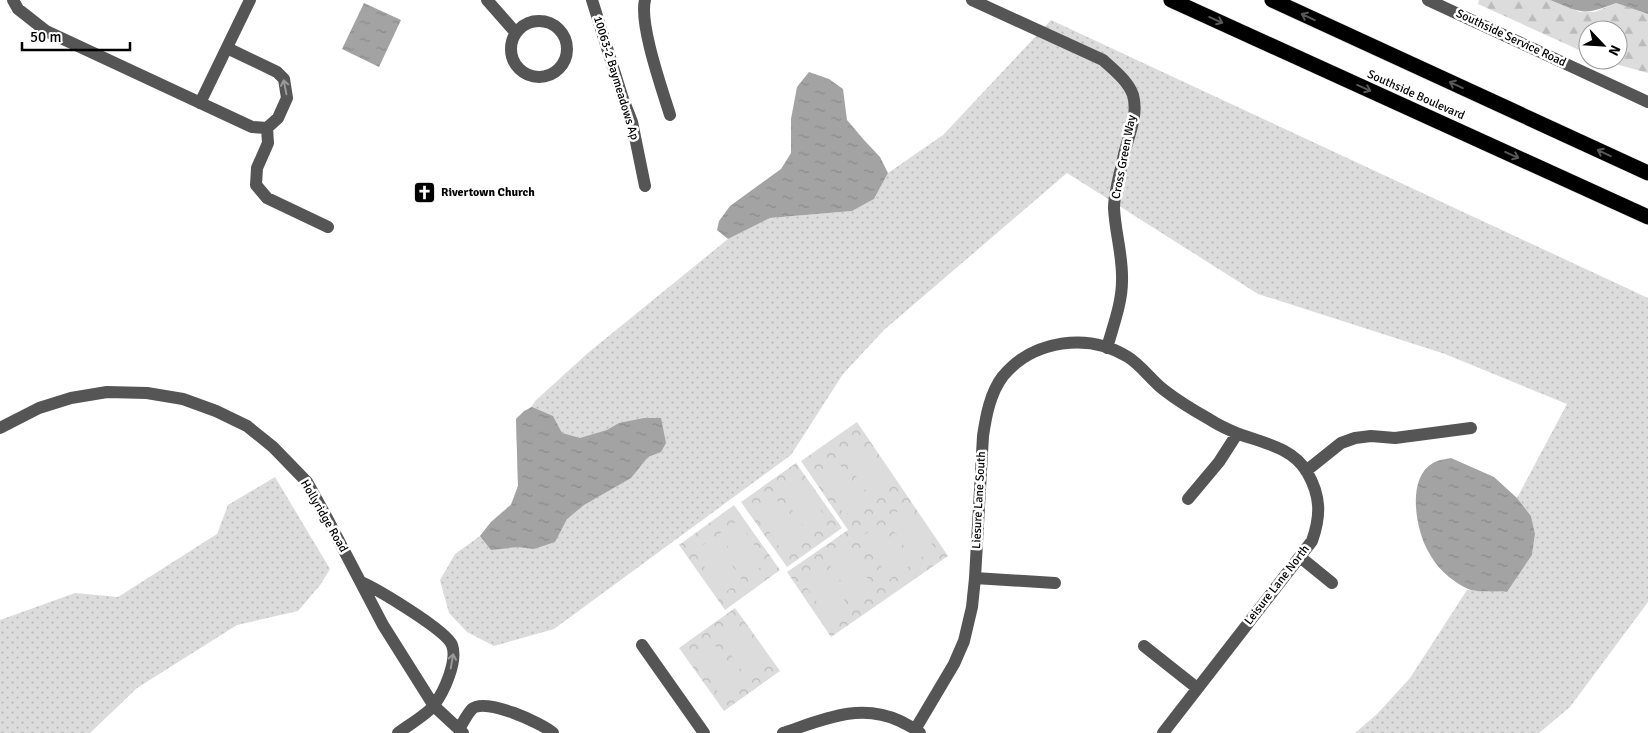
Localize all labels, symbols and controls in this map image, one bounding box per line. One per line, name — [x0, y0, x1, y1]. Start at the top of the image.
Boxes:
street label: Southside Service Road — [1454, 6, 1568, 70]
one-way arrow — [1301, 12, 1316, 22]
street label: 10063-2 Baymeadows Ap — [590, 14, 642, 142]
one-way arrow — [1208, 16, 1223, 26]
scale bar — [22, 20, 130, 52]
north arrow — [1578, 20, 1628, 70]
text: 50 m — [30, 28, 61, 46]
text: N — [1605, 42, 1624, 58]
street label: Southside Boulevard — [1365, 67, 1467, 123]
one-way arrow — [280, 79, 289, 95]
one-way arrow — [1449, 79, 1464, 89]
one-way arrow — [1356, 83, 1371, 93]
street label: Cross Green Way — [1109, 113, 1140, 200]
one-way arrow — [1597, 147, 1612, 157]
one-way arrow — [1504, 151, 1519, 160]
church icon: Rivertown Church — [413, 180, 437, 204]
place label: Rivertown Church — [441, 185, 535, 200]
street label: Liesure Lane South — [969, 451, 989, 549]
street label: Hollyridge Road — [297, 477, 351, 555]
street label: Leisure Lane North — [1241, 542, 1313, 628]
one-way arrow — [448, 654, 458, 670]

